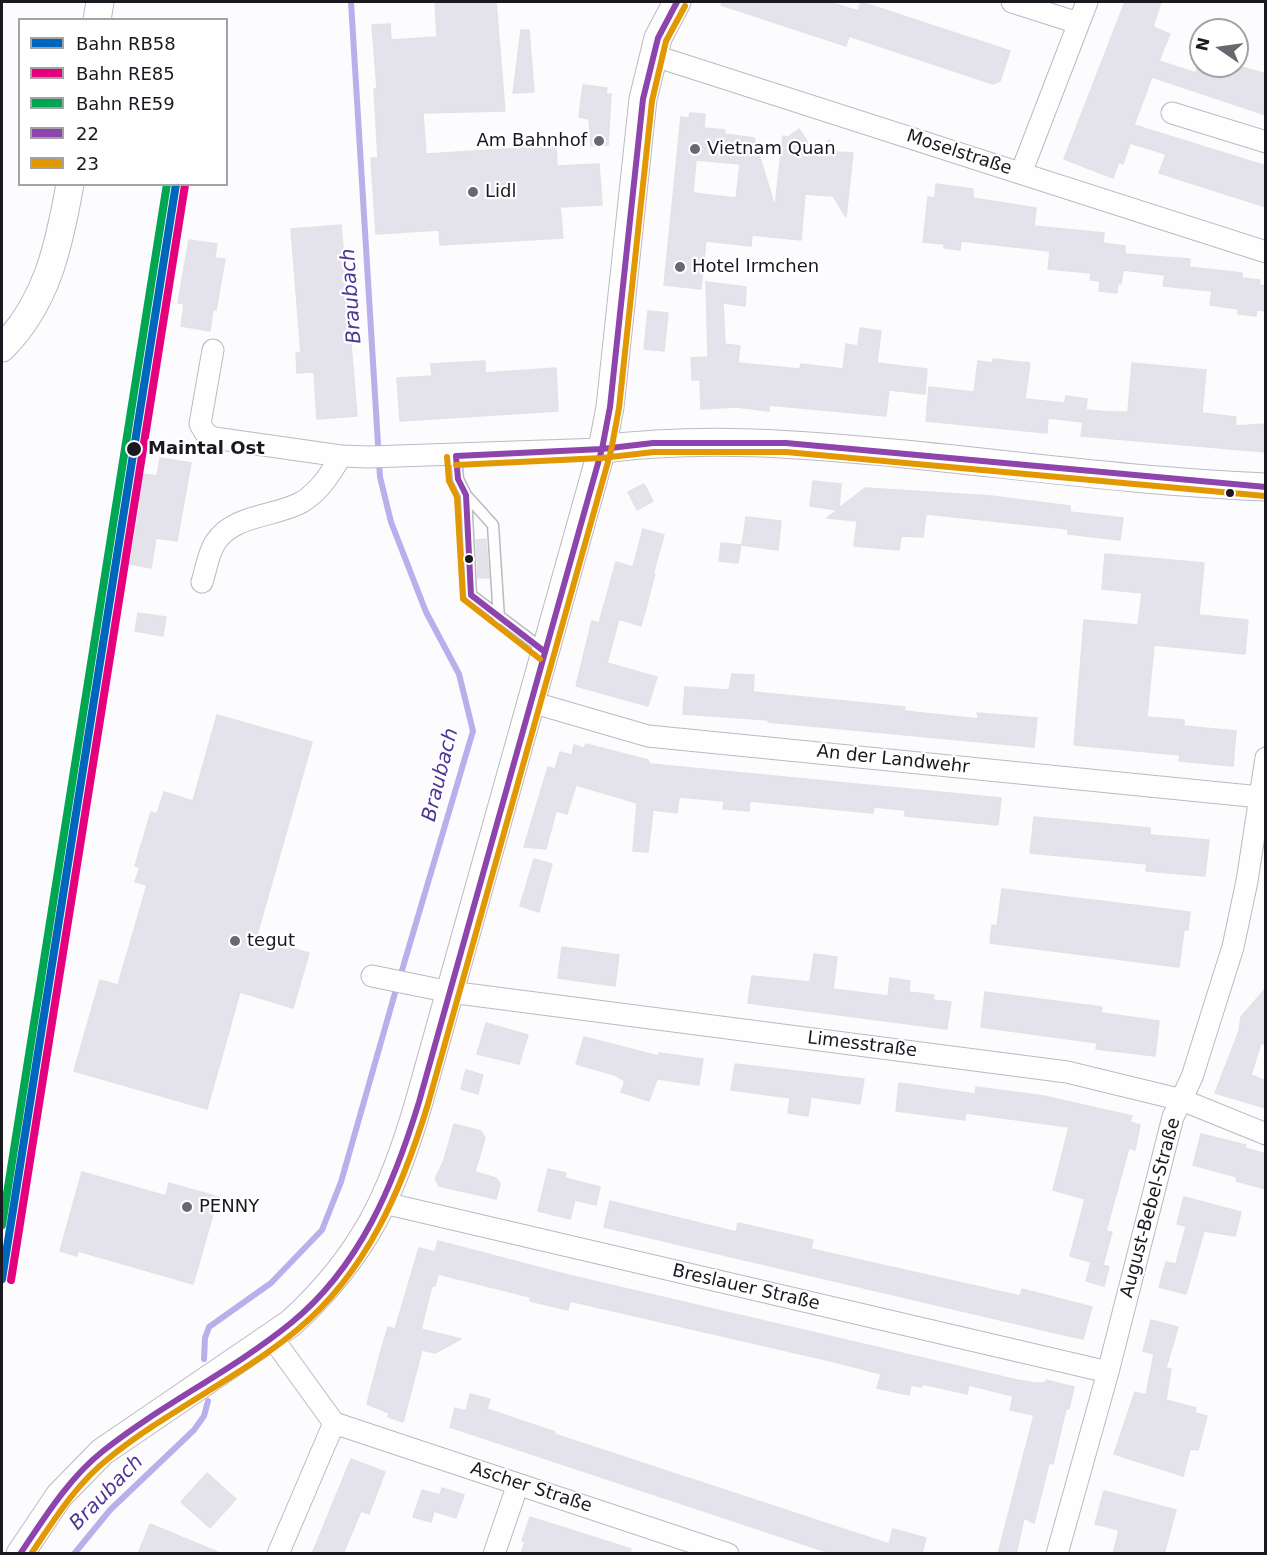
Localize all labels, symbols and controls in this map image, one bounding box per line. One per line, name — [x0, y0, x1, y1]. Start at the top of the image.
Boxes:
legend — [18, 18, 228, 186]
north arrow — [1189, 18, 1249, 78]
text: Bahn RB58 — [76, 33, 176, 54]
text: N — [1192, 36, 1214, 53]
text: Bahn RE85 — [76, 63, 175, 84]
text: Bahn RE59 — [76, 93, 175, 114]
text: 22 — [76, 123, 99, 144]
street label: Moselstraße — [904, 126, 1014, 180]
place label: Am Bahnhof — [476, 130, 587, 152]
marker: Am Bahnhof — [592, 134, 606, 148]
place label: Vietnam Quan — [707, 138, 836, 160]
marker: Vietnam Quan — [688, 142, 702, 156]
text: 23 — [76, 153, 99, 174]
place label: Lidl — [485, 181, 516, 203]
marker: Lidl — [466, 185, 480, 199]
water label: Braubach — [337, 248, 367, 344]
place label: Hotel Irmchen — [692, 256, 819, 278]
marker: Hotel Irmchen — [673, 260, 687, 274]
place label: Maintal Ost — [148, 438, 265, 460]
marker: Maintal Ost — [125, 440, 143, 458]
unlabelled marker — [1224, 487, 1236, 499]
unlabelled marker — [463, 553, 475, 565]
water label: Braubach — [418, 726, 464, 824]
street label: An der Landwehr — [816, 741, 970, 779]
place label: tegut — [247, 930, 295, 952]
marker: tegut — [228, 934, 242, 948]
street label: Limesstraße — [806, 1028, 918, 1062]
street label: August-Bebel-Straße — [1117, 1116, 1185, 1300]
place label: PENNY — [199, 1196, 259, 1218]
marker: PENNY — [180, 1200, 194, 1214]
street label: Breslauer Straße — [670, 1261, 822, 1315]
water label: Braubach — [65, 1450, 149, 1536]
street label: Ascher Straße — [467, 1458, 595, 1518]

